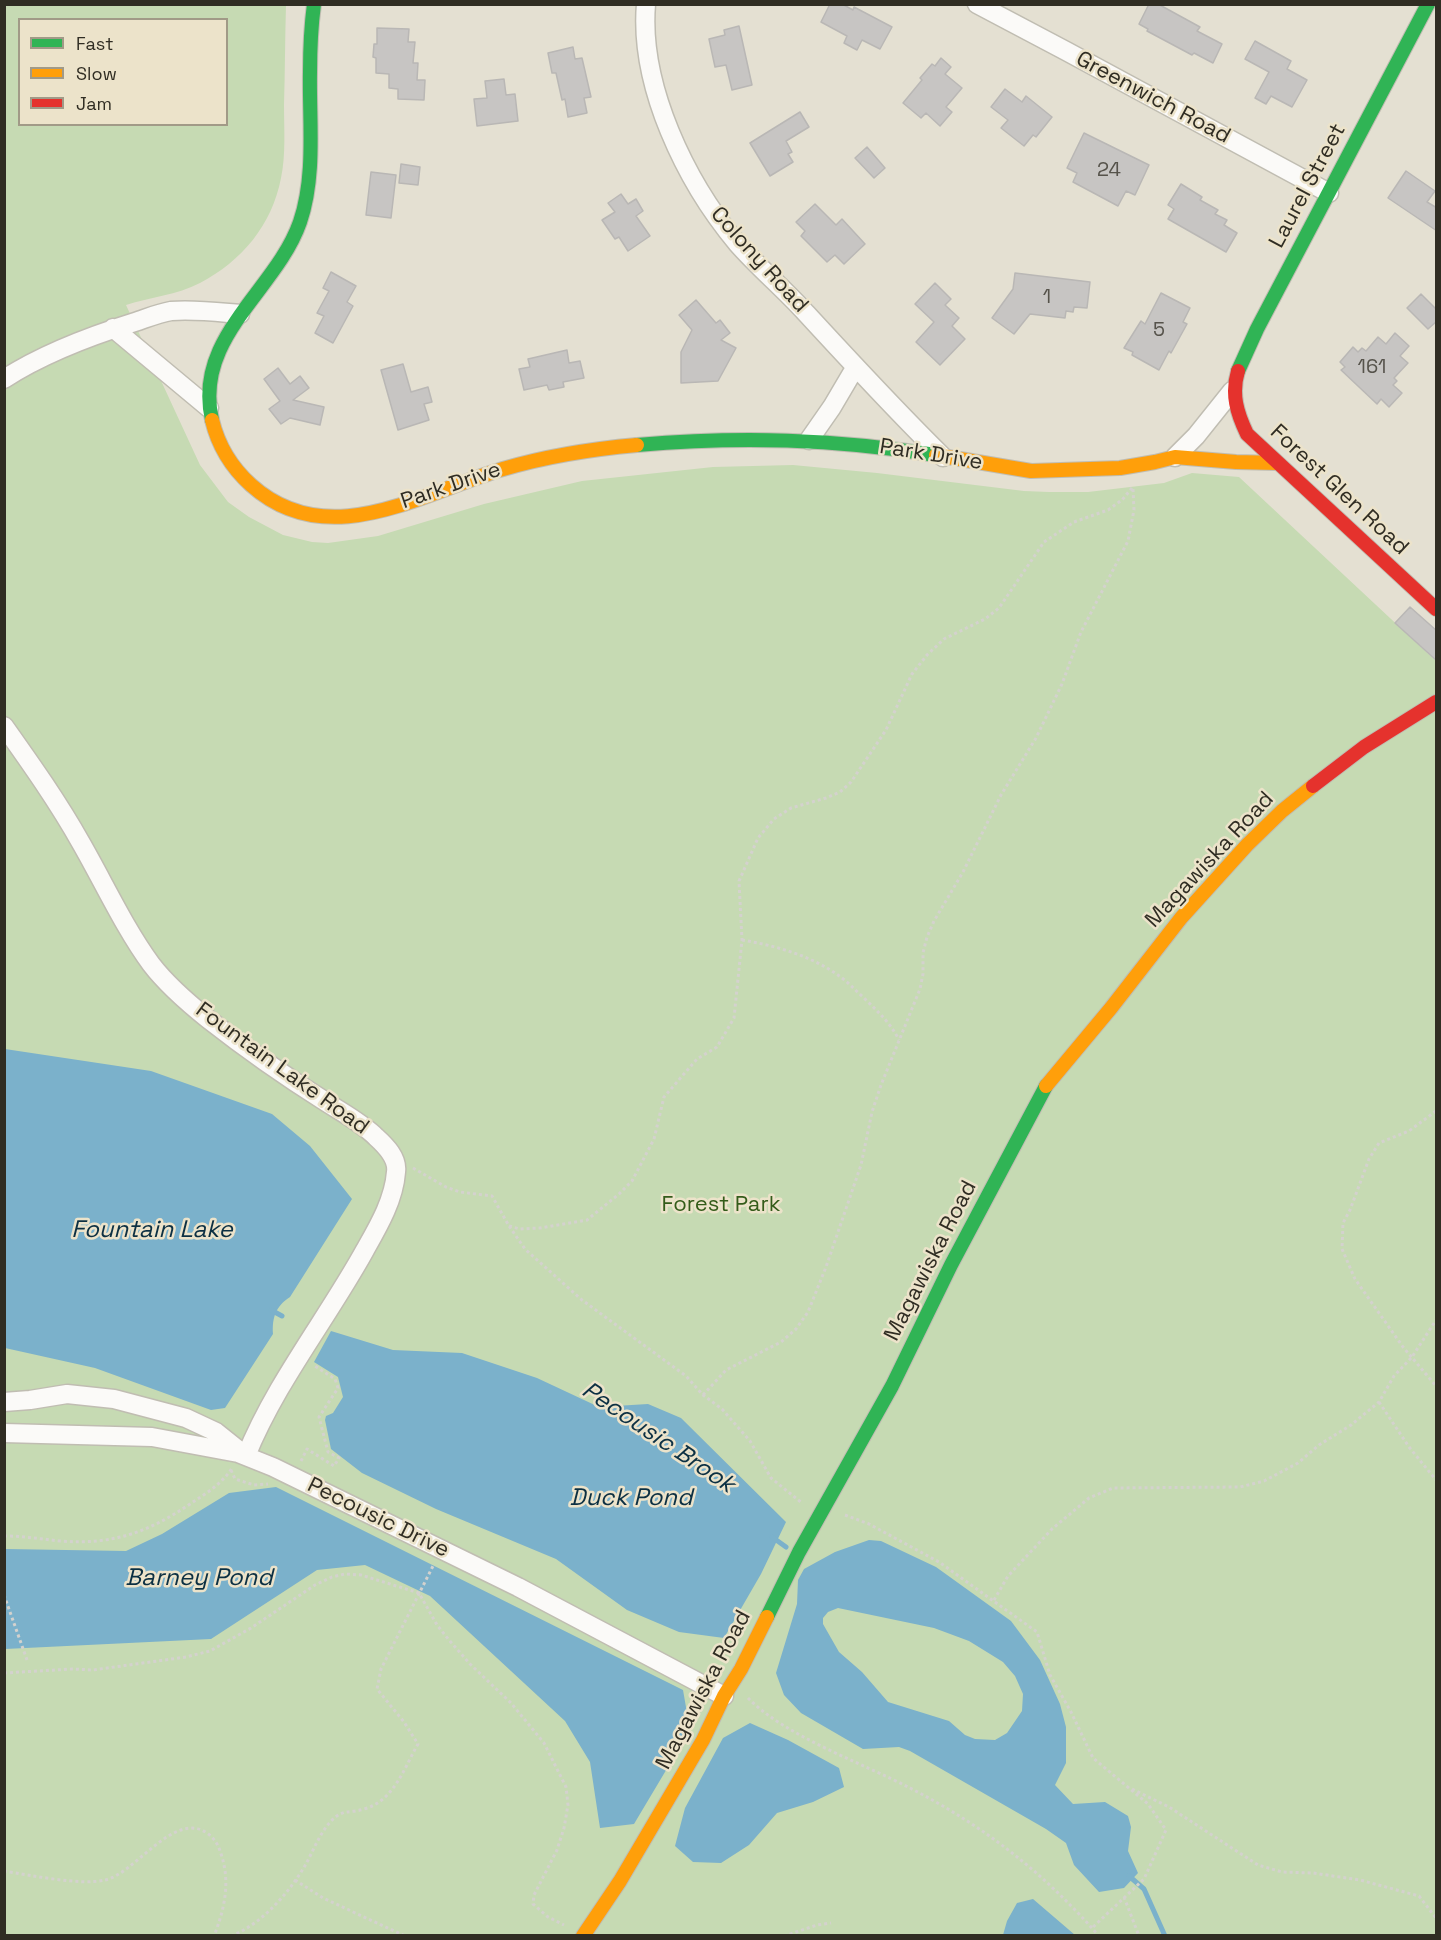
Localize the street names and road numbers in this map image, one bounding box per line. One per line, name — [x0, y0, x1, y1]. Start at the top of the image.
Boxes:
street label: Greenwich Road — [1071, 46, 1235, 150]
street label: Laurel Street — [1264, 119, 1352, 253]
street label: Colony Road — [705, 202, 813, 318]
street label: Forest Glen Road — [1264, 419, 1414, 561]
street label: Park Drive — [878, 434, 984, 476]
street label: Park Drive — [397, 457, 505, 515]
street label: Magawiska Road — [1140, 786, 1280, 934]
street label: Fountain Lake Road — [190, 997, 374, 1141]
street label: Magawiska Road — [879, 1176, 983, 1346]
street label: Pecousic Drive — [303, 1472, 453, 1564]
street label: Magawiska Road — [651, 1606, 757, 1774]

